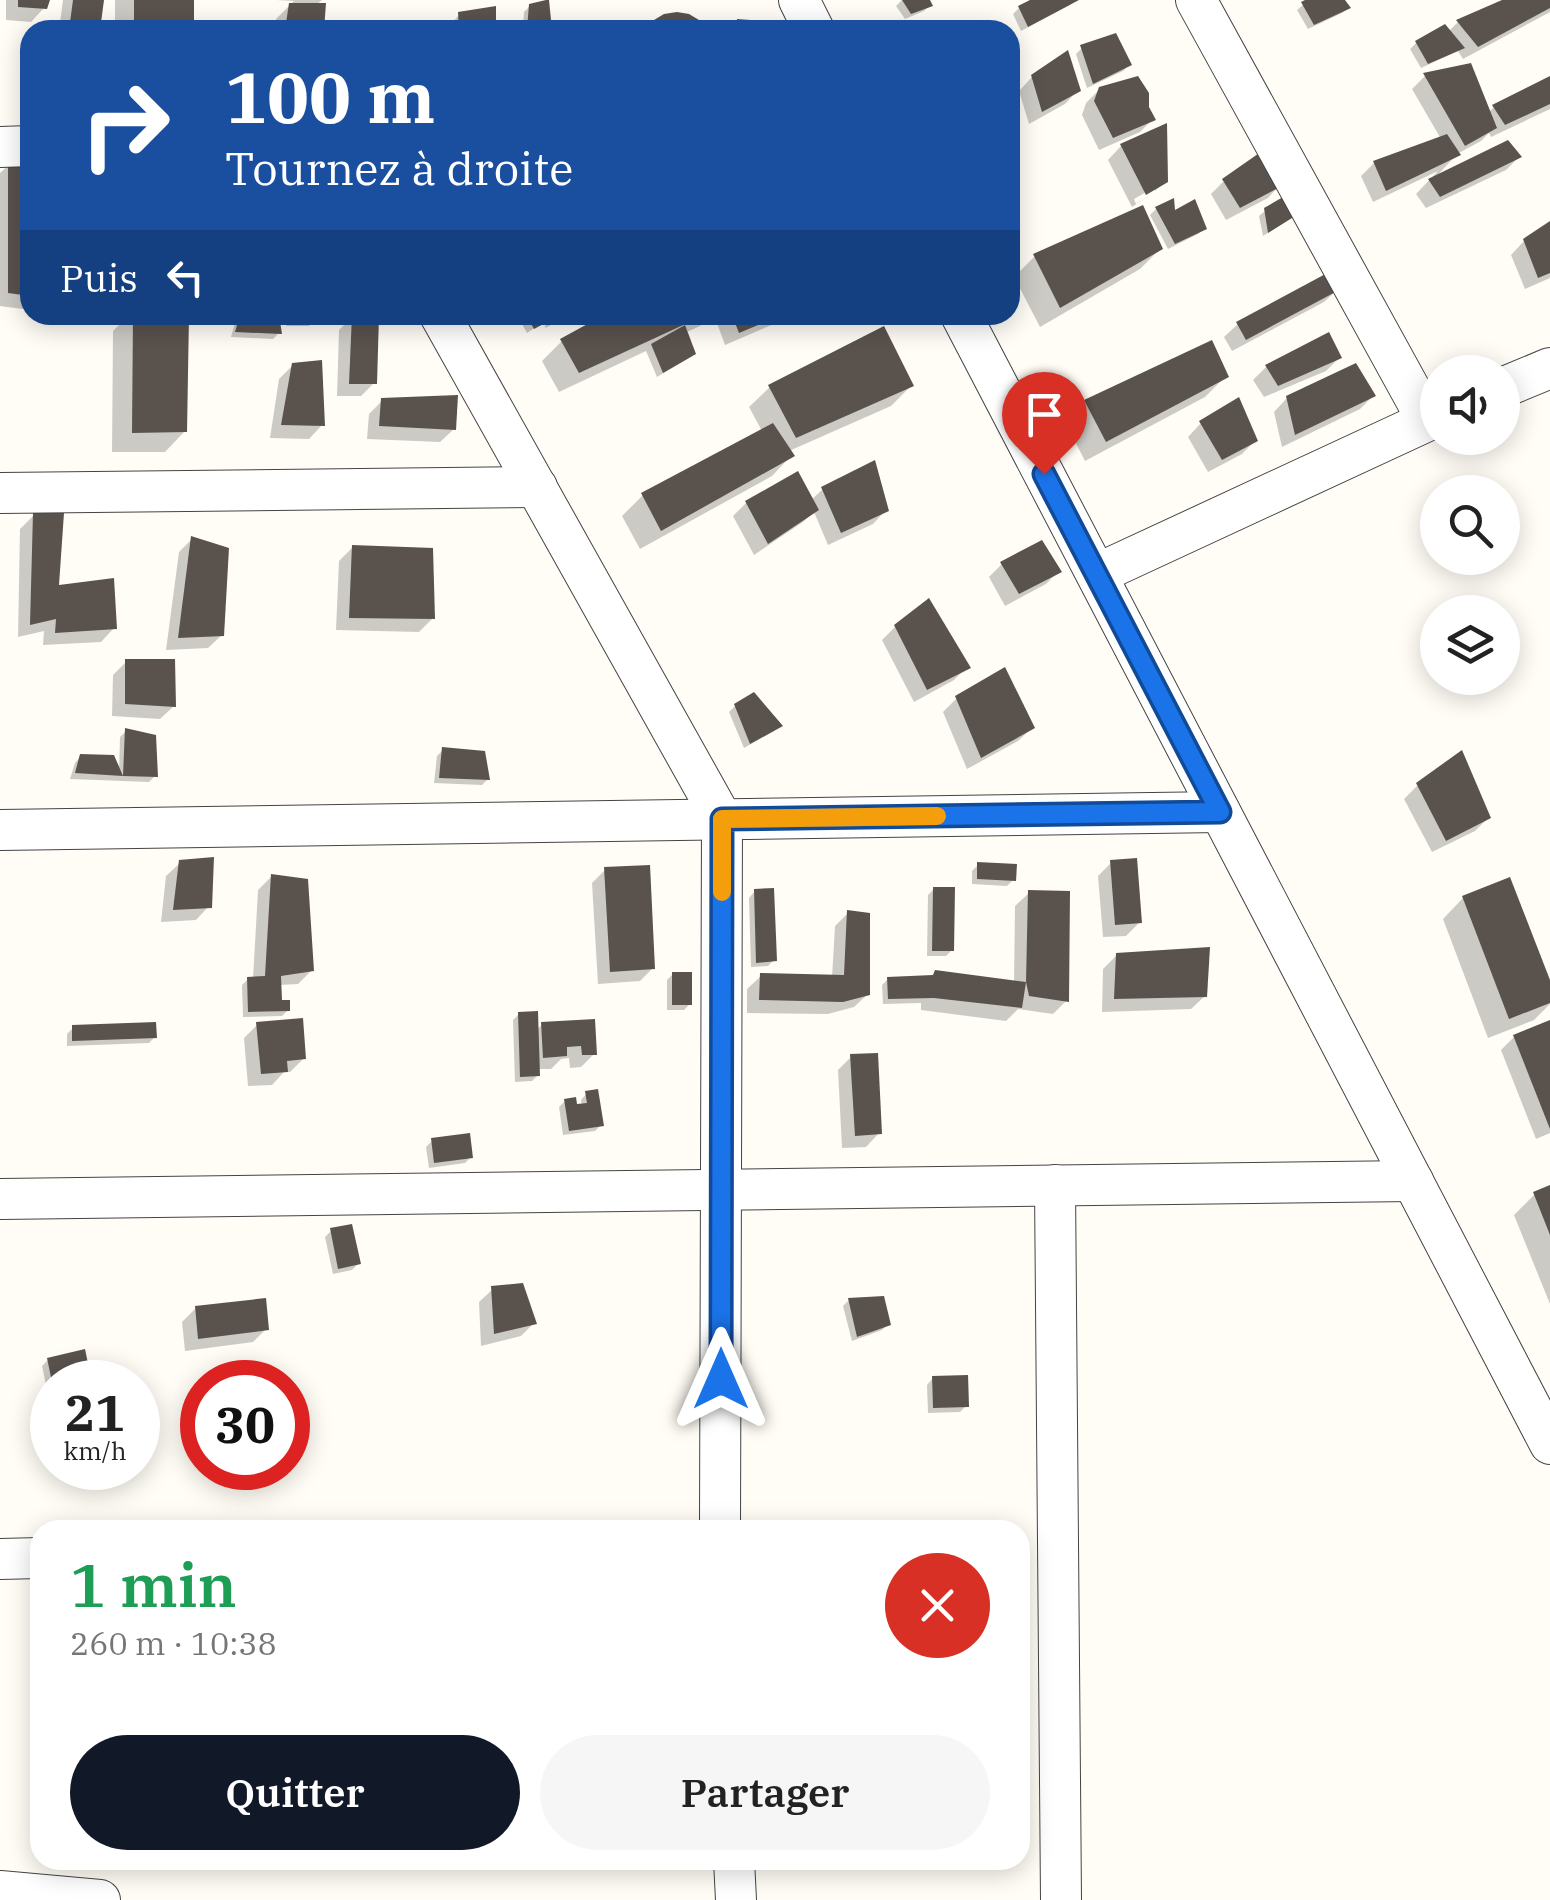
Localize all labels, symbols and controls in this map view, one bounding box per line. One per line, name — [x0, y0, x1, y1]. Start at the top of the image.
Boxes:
text: 100 m — [225, 51, 435, 142]
icon: right — [60, 60, 190, 190]
text: Tournez à droite — [225, 139, 573, 197]
icon: left — [158, 250, 213, 305]
text: Puis — [60, 253, 138, 302]
map controls — [1420, 355, 1520, 695]
button: sound — [1420, 355, 1520, 455]
pin — [1002, 372, 1087, 475]
icon: arrive — [1017, 387, 1072, 442]
button: search — [1420, 475, 1520, 575]
button: layers — [1420, 595, 1520, 695]
position arrow — [669, 1327, 773, 1431]
speed limit sign: 30 — [180, 1360, 310, 1490]
text: 21 — [65, 1380, 125, 1445]
text: km/h — [63, 1434, 127, 1467]
text: 1 min — [70, 1545, 237, 1624]
button: close — [885, 1553, 990, 1658]
text: 260 m · 10:38 — [70, 1622, 277, 1664]
button: Quitter — [70, 1735, 520, 1850]
button: Partager — [540, 1735, 990, 1850]

